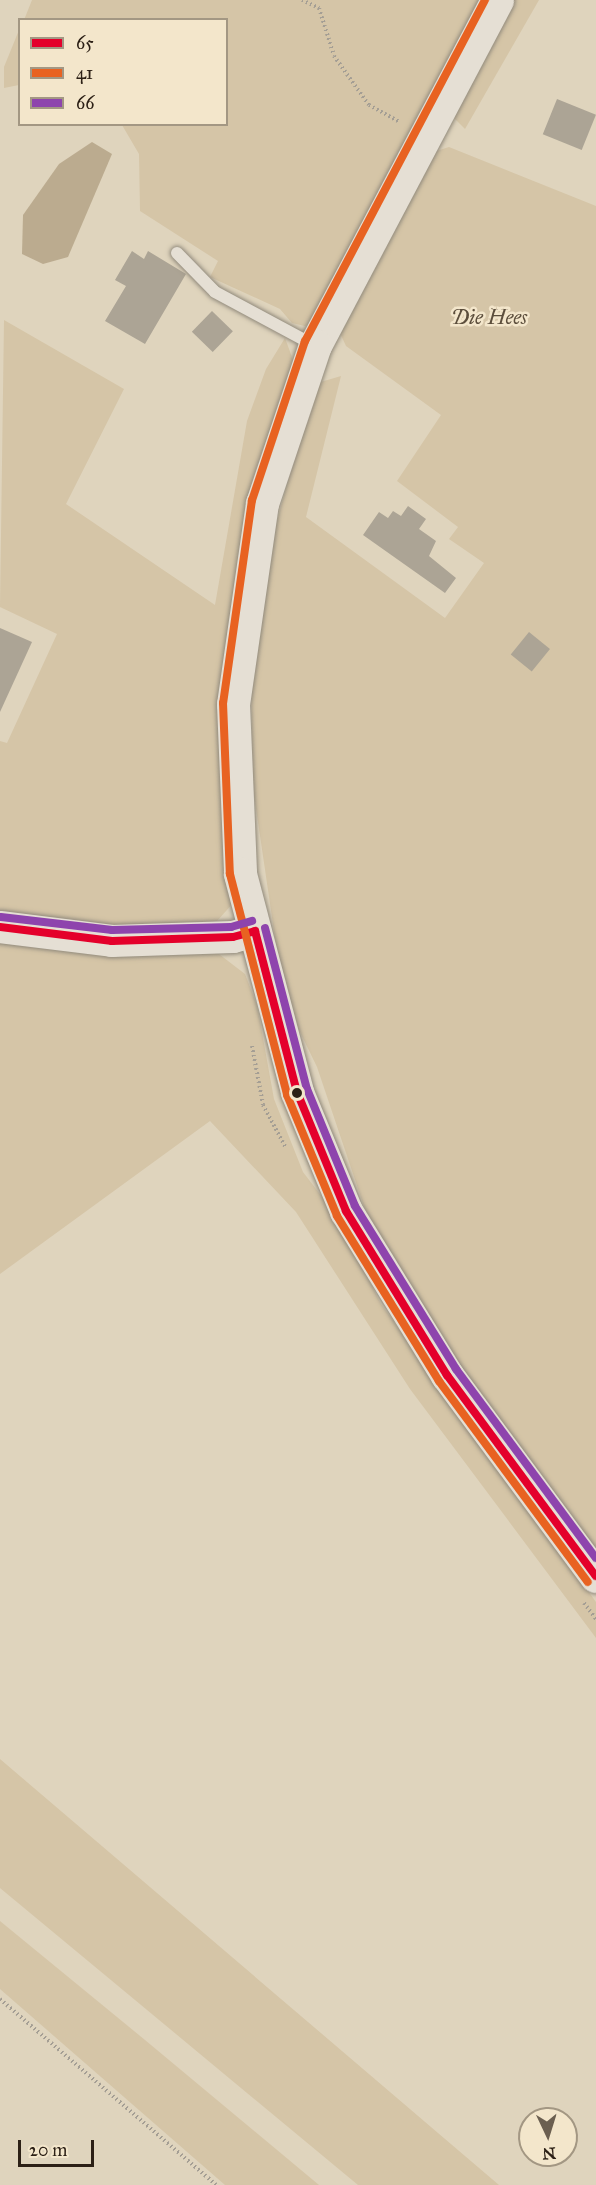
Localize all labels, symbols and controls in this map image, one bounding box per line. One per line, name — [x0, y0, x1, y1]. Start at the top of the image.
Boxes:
legend — [18, 18, 228, 126]
text: 65 — [76, 32, 94, 54]
text: 41 — [76, 62, 93, 84]
text: 66 — [76, 92, 94, 114]
park label: Die Hees — [451, 304, 527, 330]
unlabelled marker — [291, 1087, 303, 1099]
north arrow — [518, 2107, 578, 2167]
scale bar — [21, 2128, 98, 2166]
text: 20 m — [29, 2139, 67, 2161]
text: N — [542, 2144, 557, 2163]

